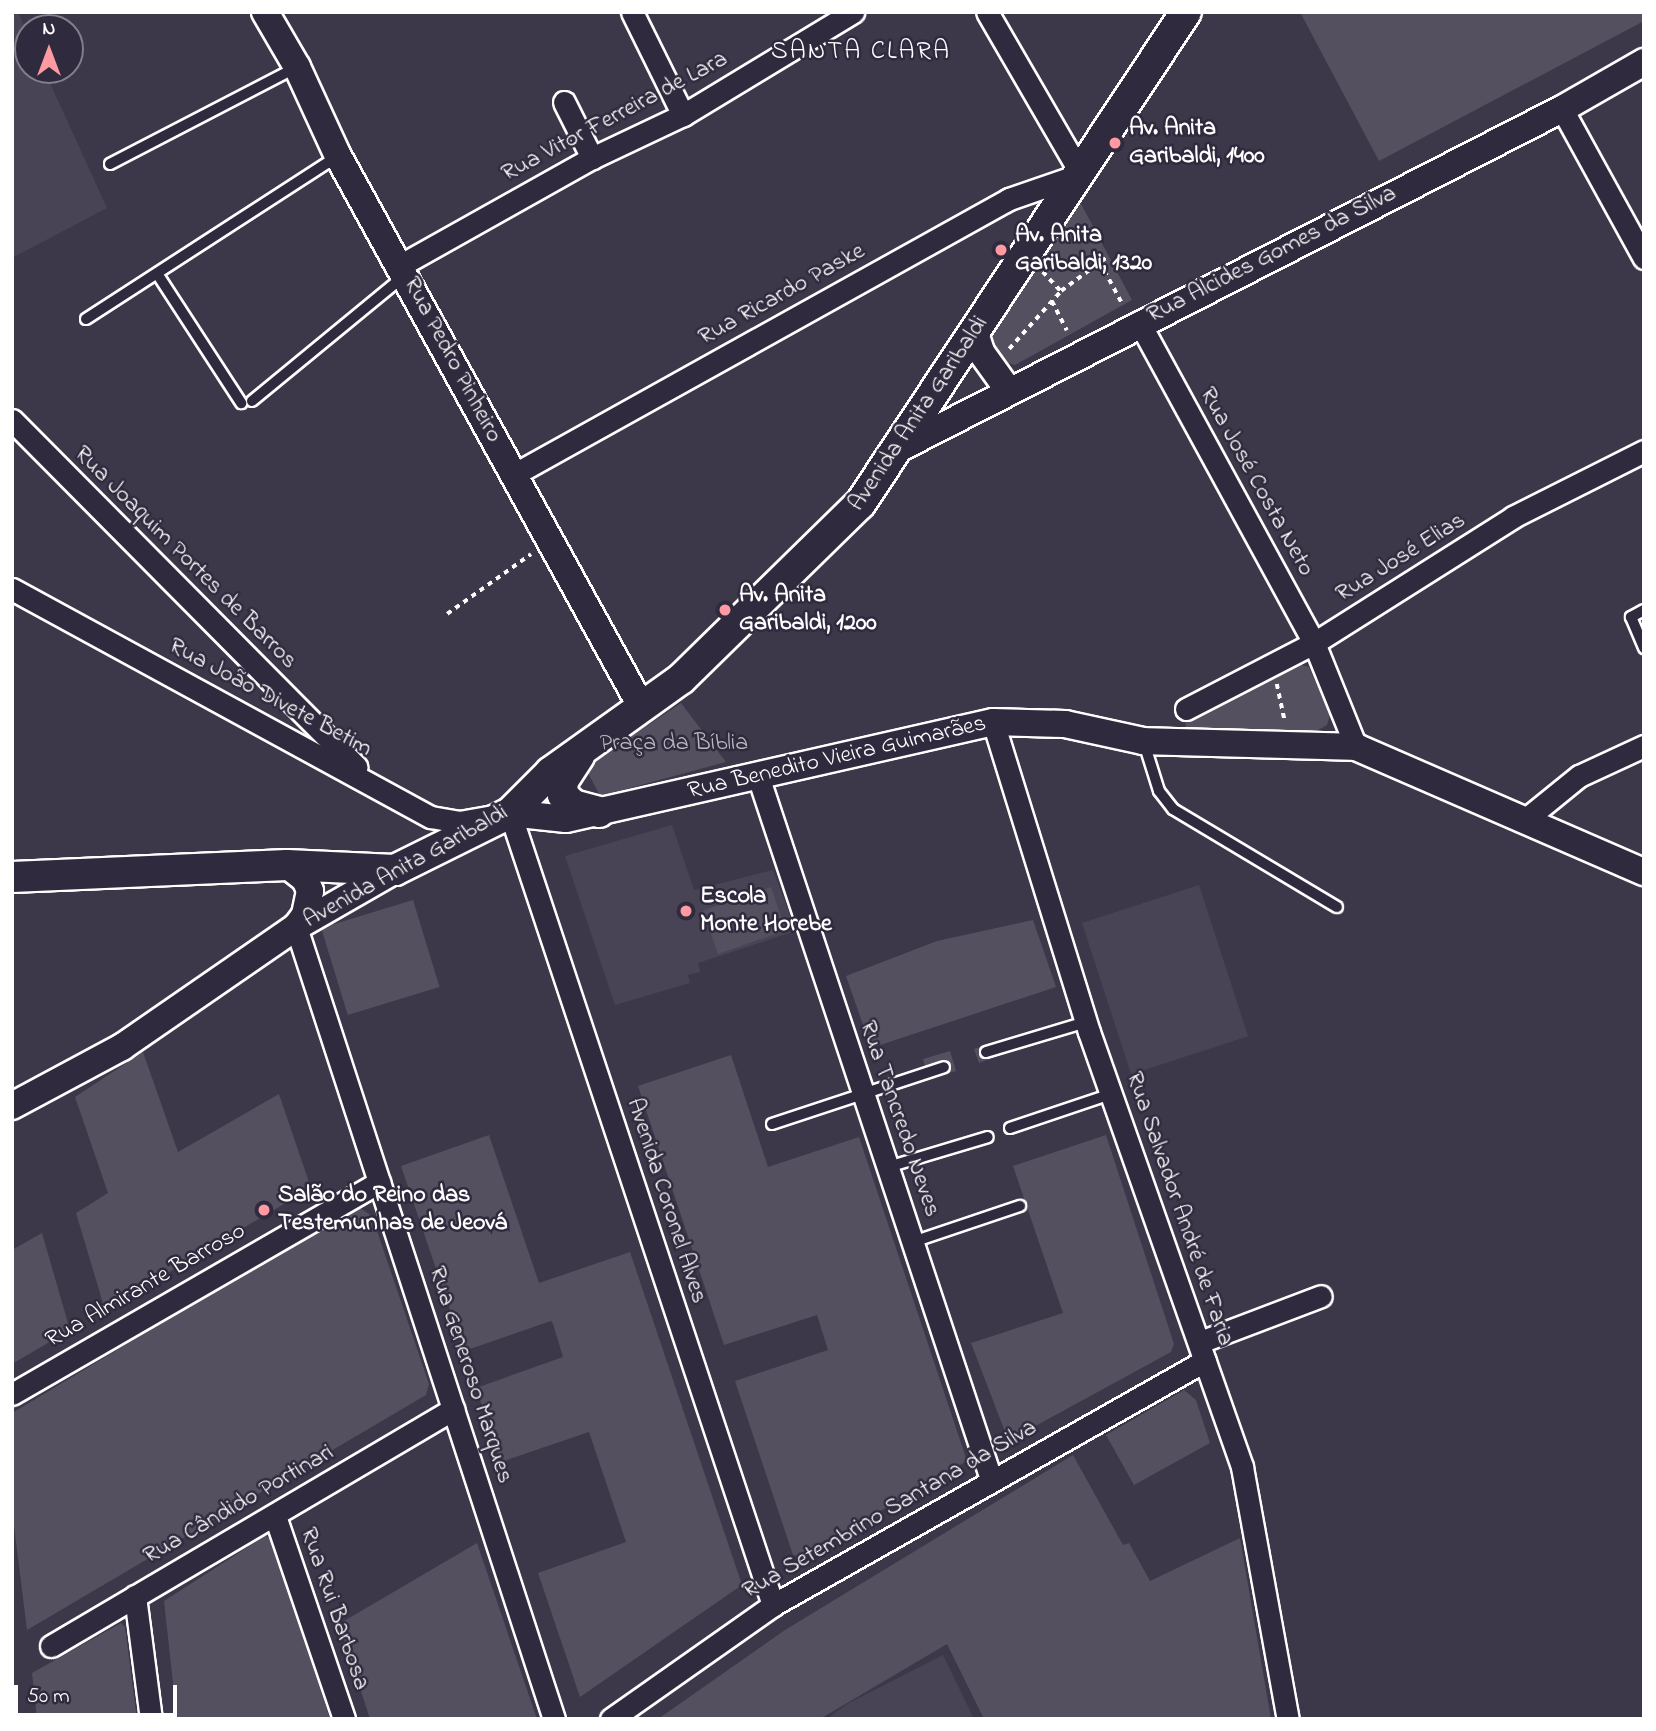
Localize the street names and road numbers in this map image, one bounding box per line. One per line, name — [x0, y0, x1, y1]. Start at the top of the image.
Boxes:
street label: Rua Vitor Ferreira de Lara — [497, 45, 733, 189]
street label: Rua Alcides Gomes da Silva — [1143, 180, 1401, 330]
street label: Rua Ricardo Paske — [694, 237, 870, 353]
street label: Rua Pedro Pinheiro — [396, 272, 508, 448]
street label: Avenida Anita Garibaldi — [843, 311, 995, 517]
street label: Rua José Costa Neto — [1192, 383, 1320, 581]
street label: Rua Joaquim Portes de Barros — [67, 440, 303, 676]
street label: Rua José Elias — [1331, 507, 1471, 609]
street label: Rua João Divete Betim — [163, 632, 377, 764]
street label: Rua Benedito Vieira Guimarães — [685, 710, 989, 806]
street label: Avenida Anita Garibaldi — [299, 799, 513, 935]
street label: Rua Tancredo Neves — [852, 1017, 946, 1221]
street label: Rua Salvador André de Faria — [1119, 1068, 1239, 1350]
street label: Avenida Coronel Alves — [619, 1095, 713, 1307]
street label: Rua Almirante Barroso — [41, 1217, 251, 1355]
street label: Rua Generoso Marques — [421, 1263, 519, 1487]
street label: Rua Setembrino Santana da Silva — [738, 1414, 1042, 1606]
street label: Rua Cândido Portinari — [139, 1439, 339, 1571]
street label: Rua Rui Barbosa — [293, 1524, 375, 1694]

